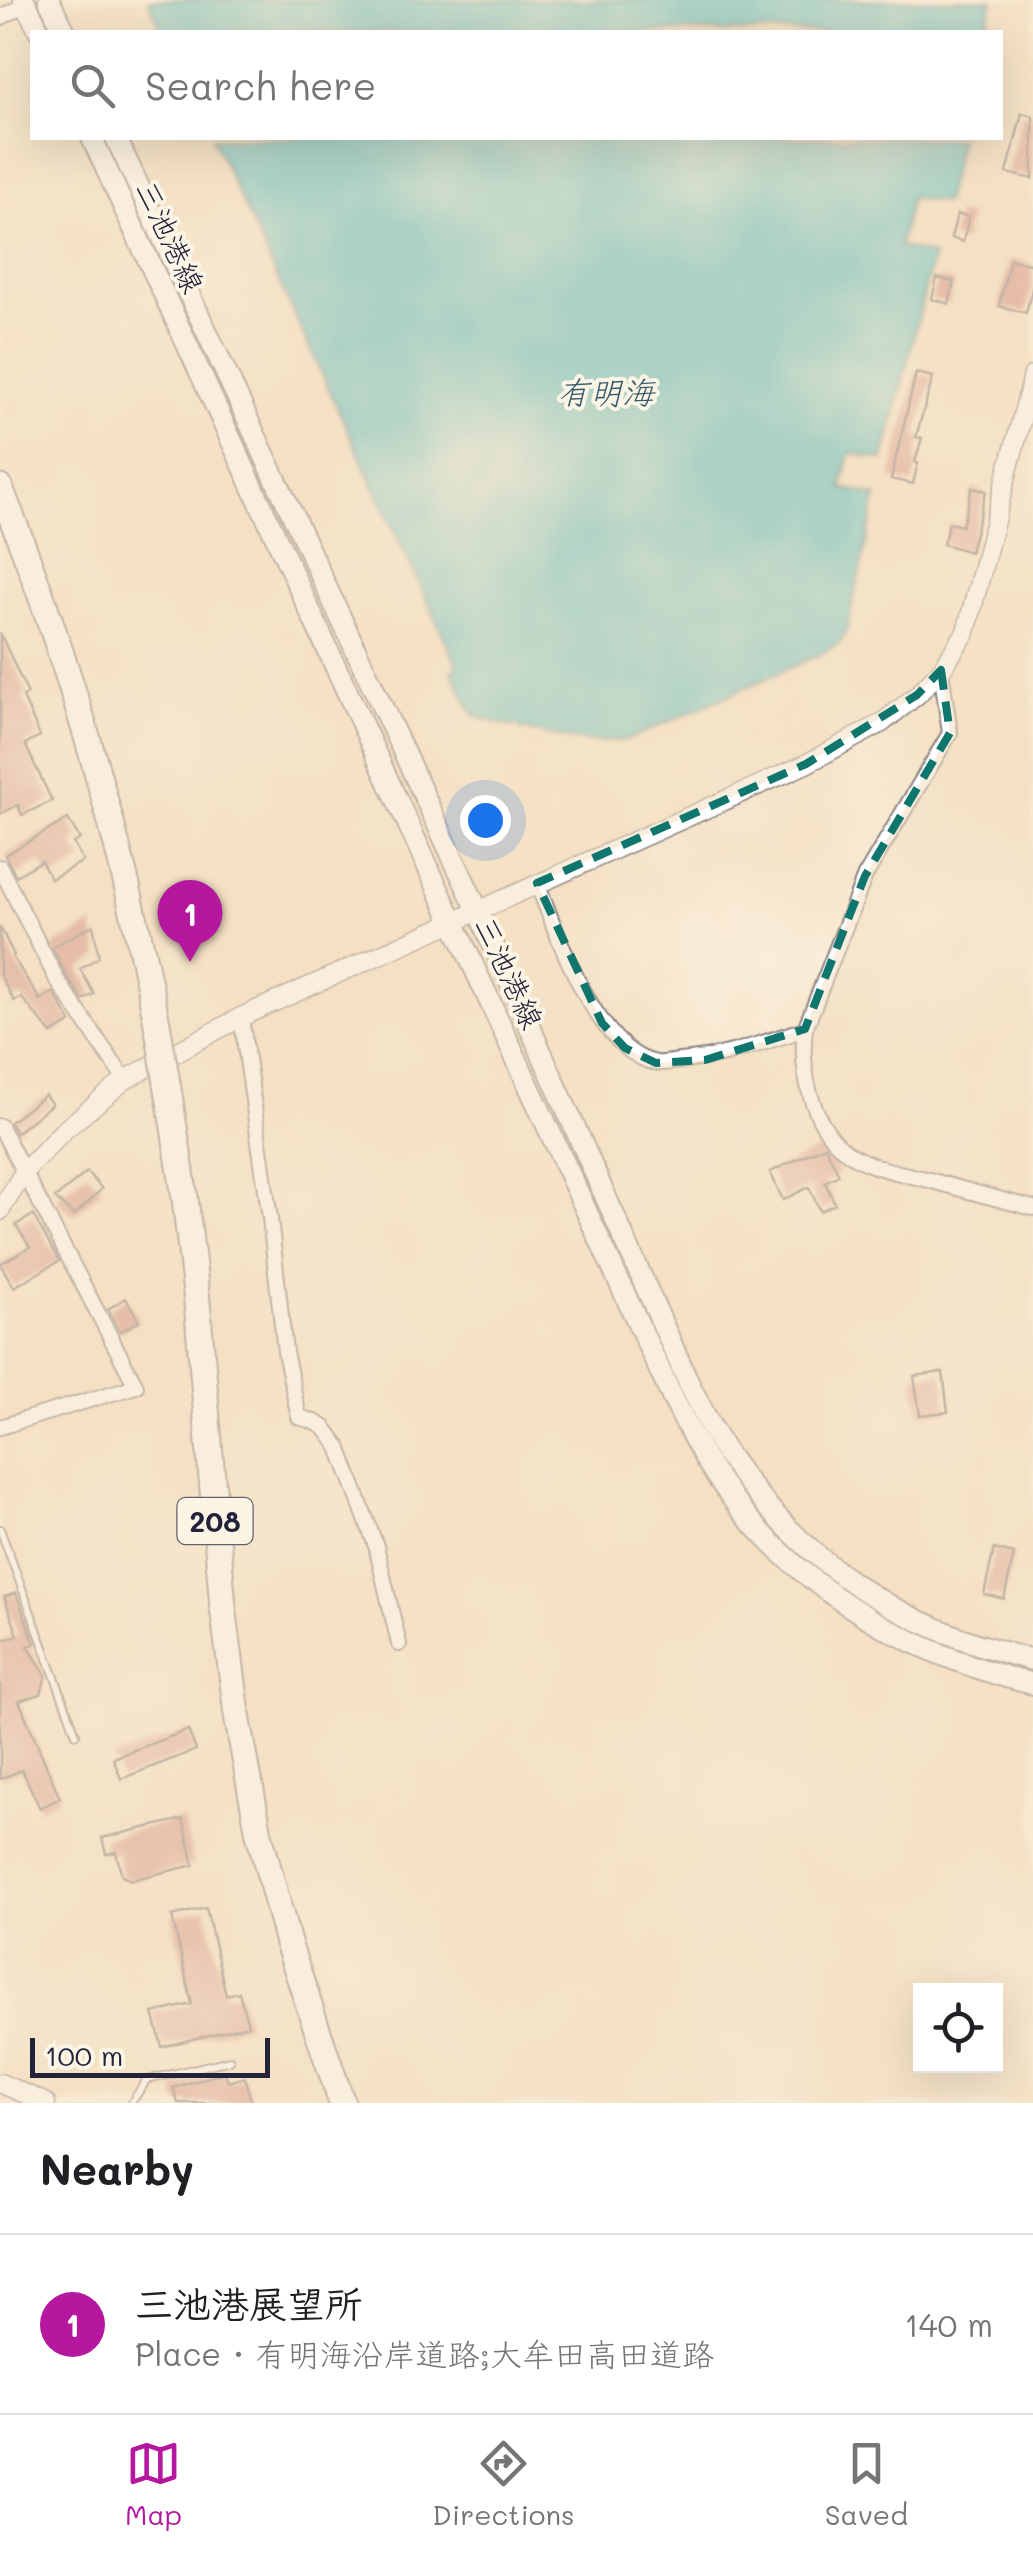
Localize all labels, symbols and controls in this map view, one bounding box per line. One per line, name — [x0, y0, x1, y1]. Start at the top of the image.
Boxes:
search box — [30, 30, 1003, 140]
icon: search — [65, 58, 120, 113]
text: Search here — [145, 60, 376, 110]
street label: 三池港線 — [128, 173, 214, 299]
water label: 有明海 — [558, 370, 656, 412]
your location — [460, 795, 511, 846]
pin: 1 — [158, 880, 222, 962]
street label: 三池港線 — [467, 909, 553, 1035]
road number: 208 — [178, 1498, 252, 1544]
map controls — [913, 1983, 1003, 2073]
button: locate — [913, 1983, 1003, 2073]
scale bar — [30, 2033, 270, 2078]
text: 100 m — [45, 2037, 123, 2073]
text: Nearby — [40, 2141, 194, 2196]
text: 三池港展望所 — [135, 2278, 363, 2328]
text: 1 — [65, 2303, 80, 2345]
text: 140 m — [904, 2303, 993, 2345]
text: Place · 有明海沿岸道路;大牟田高田道路 — [135, 2332, 714, 2374]
tab: Map — [125, 2436, 182, 2532]
tab: Directions — [432, 2436, 575, 2532]
tab: Saved — [825, 2436, 908, 2532]

